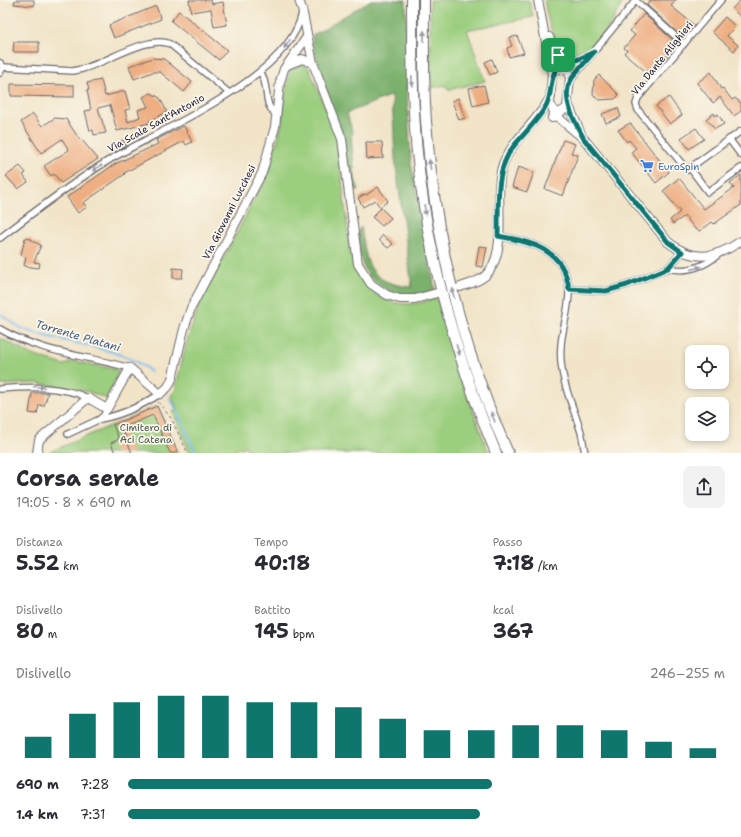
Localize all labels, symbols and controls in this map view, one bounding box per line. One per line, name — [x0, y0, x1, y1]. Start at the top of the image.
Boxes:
street label: Via Dante Alighieri — [628, 18, 696, 98]
one-way arrow — [421, 29, 427, 42]
one-way arrow — [283, 38, 290, 50]
pin — [541, 38, 575, 72]
icon: arrive — [547, 44, 569, 66]
one-way arrow — [409, 75, 416, 87]
street label: Via Scale Sant'Antonio — [105, 91, 207, 155]
supermarket icon: EuroSpin — [639, 158, 655, 174]
one-way arrow — [427, 159, 433, 171]
place label: EuroSpin — [658, 160, 699, 173]
street label: Via Giovanni Lucchesi — [199, 162, 259, 262]
one-way arrow — [91, 164, 103, 171]
one-way arrow — [423, 204, 429, 216]
one-way arrow — [690, 264, 702, 270]
one-way arrow — [450, 287, 456, 299]
water label: Torrente Platani — [34, 317, 123, 355]
one-way arrow — [455, 345, 461, 357]
map controls — [685, 345, 729, 441]
button: locate — [685, 345, 729, 389]
one-way arrow — [33, 384, 45, 391]
button: layers — [685, 397, 729, 441]
one-way arrow — [490, 410, 496, 422]
park label: Cimitero di Aci Catena — [120, 421, 173, 446]
text: Corsa serale — [16, 464, 159, 493]
button: share — [683, 466, 725, 508]
text: 19:05 · 8 × 690 m — [16, 494, 131, 511]
text: Distanza — [16, 535, 63, 550]
text: Tempo — [254, 535, 288, 550]
text: Passo — [493, 535, 522, 550]
text: 5.52 — [16, 550, 59, 576]
text: 40:18 — [254, 550, 310, 576]
text: 7:18 — [493, 550, 534, 576]
text: km — [59, 559, 79, 574]
text: /km — [534, 559, 558, 574]
text: Dislivello — [16, 603, 63, 618]
text: Battito — [254, 603, 291, 618]
text: kcal — [493, 603, 514, 618]
text: 80 — [16, 618, 44, 644]
text: 145 — [254, 618, 289, 644]
text: 367 — [493, 618, 533, 644]
text: m — [44, 627, 57, 642]
text: bpm — [289, 627, 315, 642]
text: Dislivello — [16, 665, 71, 682]
text: 246–255 m — [650, 665, 725, 682]
text: 690 m — [16, 776, 59, 793]
text: 7:28 — [80, 776, 109, 793]
text: 1.4 km — [16, 806, 58, 823]
text: 7:31 — [80, 806, 105, 823]

